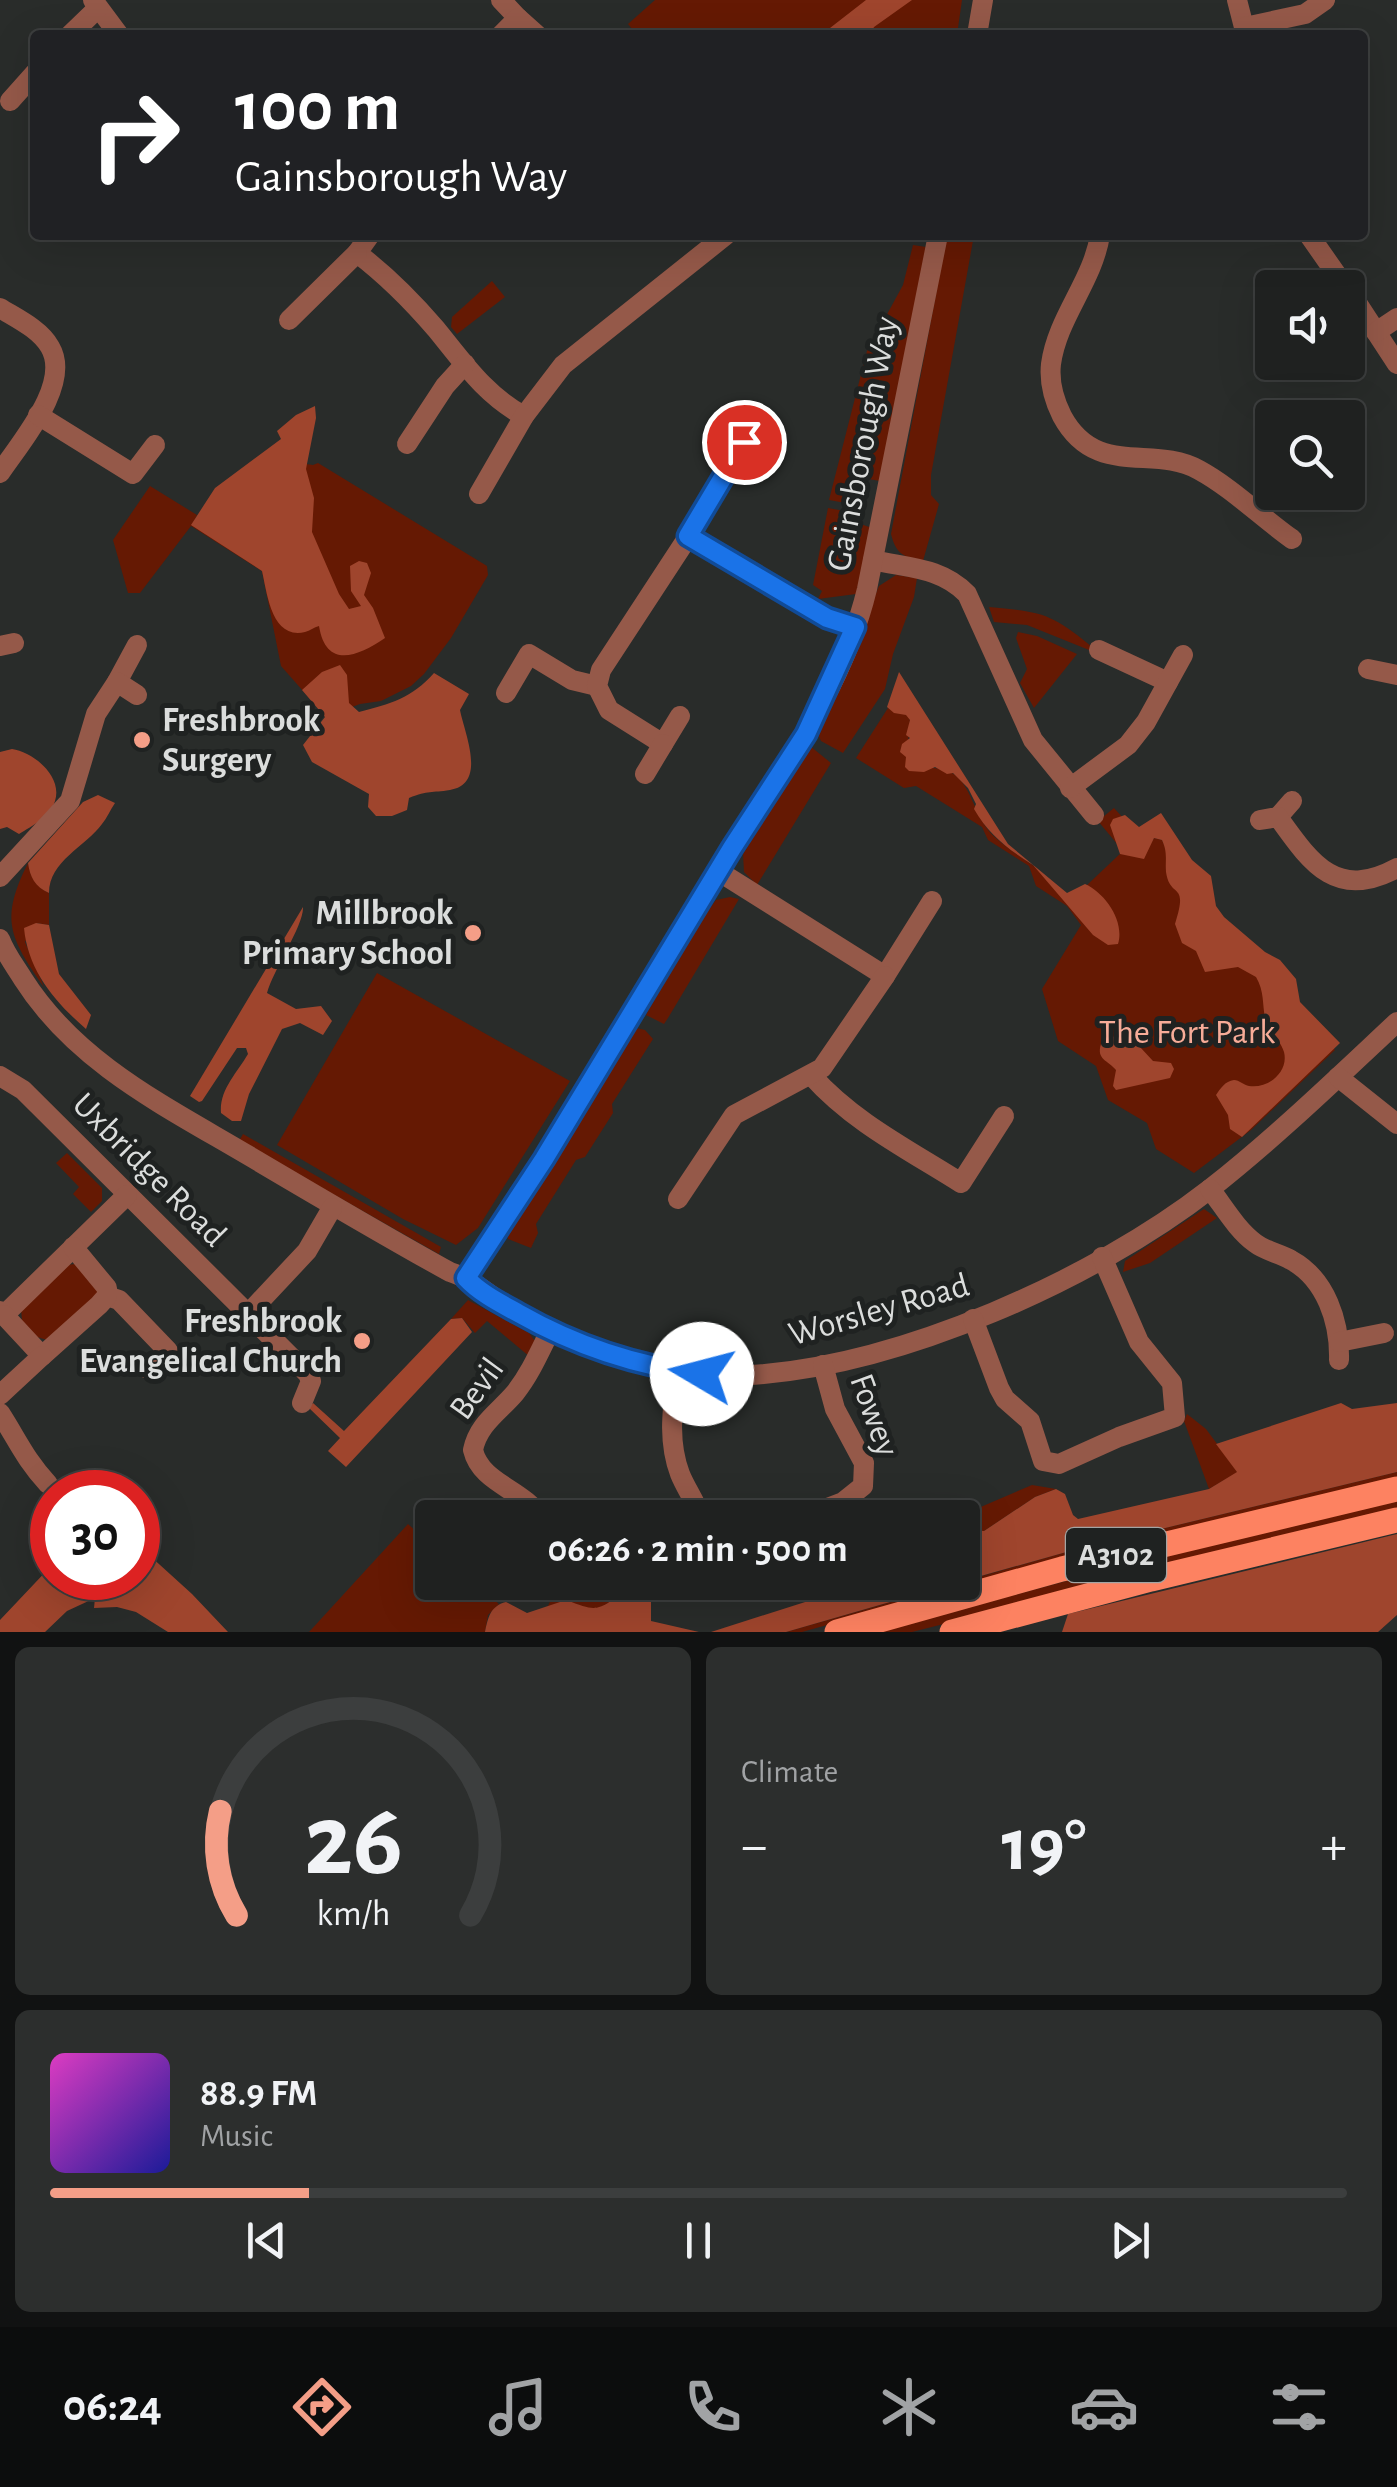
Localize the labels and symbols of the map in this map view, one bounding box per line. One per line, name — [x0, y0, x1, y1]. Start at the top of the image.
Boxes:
street label: Gainsborough Way — [821, 314, 905, 574]
pin — [702, 400, 787, 485]
place label: Freshbrook Surgery — [162, 703, 321, 778]
marker: Freshbrook Surgery — [131, 729, 153, 751]
place label: Millbrook Primary School — [242, 896, 454, 971]
marker: Millbrook Primary School — [462, 922, 484, 944]
park label: The Fort Park — [1099, 1015, 1275, 1050]
street label: Uxbridge Road — [65, 1086, 233, 1254]
street label: Worsley Road — [785, 1268, 973, 1352]
place label: Freshbrook Evangelical Church — [79, 1304, 343, 1379]
position arrow — [650, 1322, 754, 1426]
marker: Freshbrook Evangelical Church — [351, 1330, 373, 1352]
street label: Bevil — [443, 1352, 511, 1426]
street label: Fowey — [843, 1369, 905, 1461]
speed limit sign: 30 — [30, 1470, 160, 1600]
road number: A3102 — [1066, 1528, 1166, 1582]

